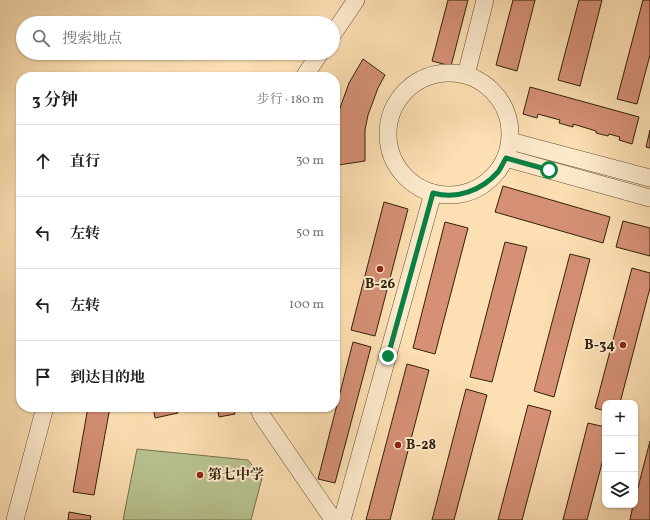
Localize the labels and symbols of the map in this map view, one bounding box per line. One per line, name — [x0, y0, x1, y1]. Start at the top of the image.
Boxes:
route start — [540, 161, 558, 179]
marker: B-26 — [375, 264, 385, 274]
place label: B-26 — [365, 275, 395, 294]
place label: B-34 — [584, 336, 616, 355]
marker: B-34 — [618, 340, 628, 350]
route end — [379, 347, 397, 365]
place label: B-28 — [406, 436, 436, 455]
marker: B-28 — [393, 440, 403, 450]
place label: 第七中学 — [208, 466, 264, 485]
marker: 第七中学 — [195, 470, 205, 480]

